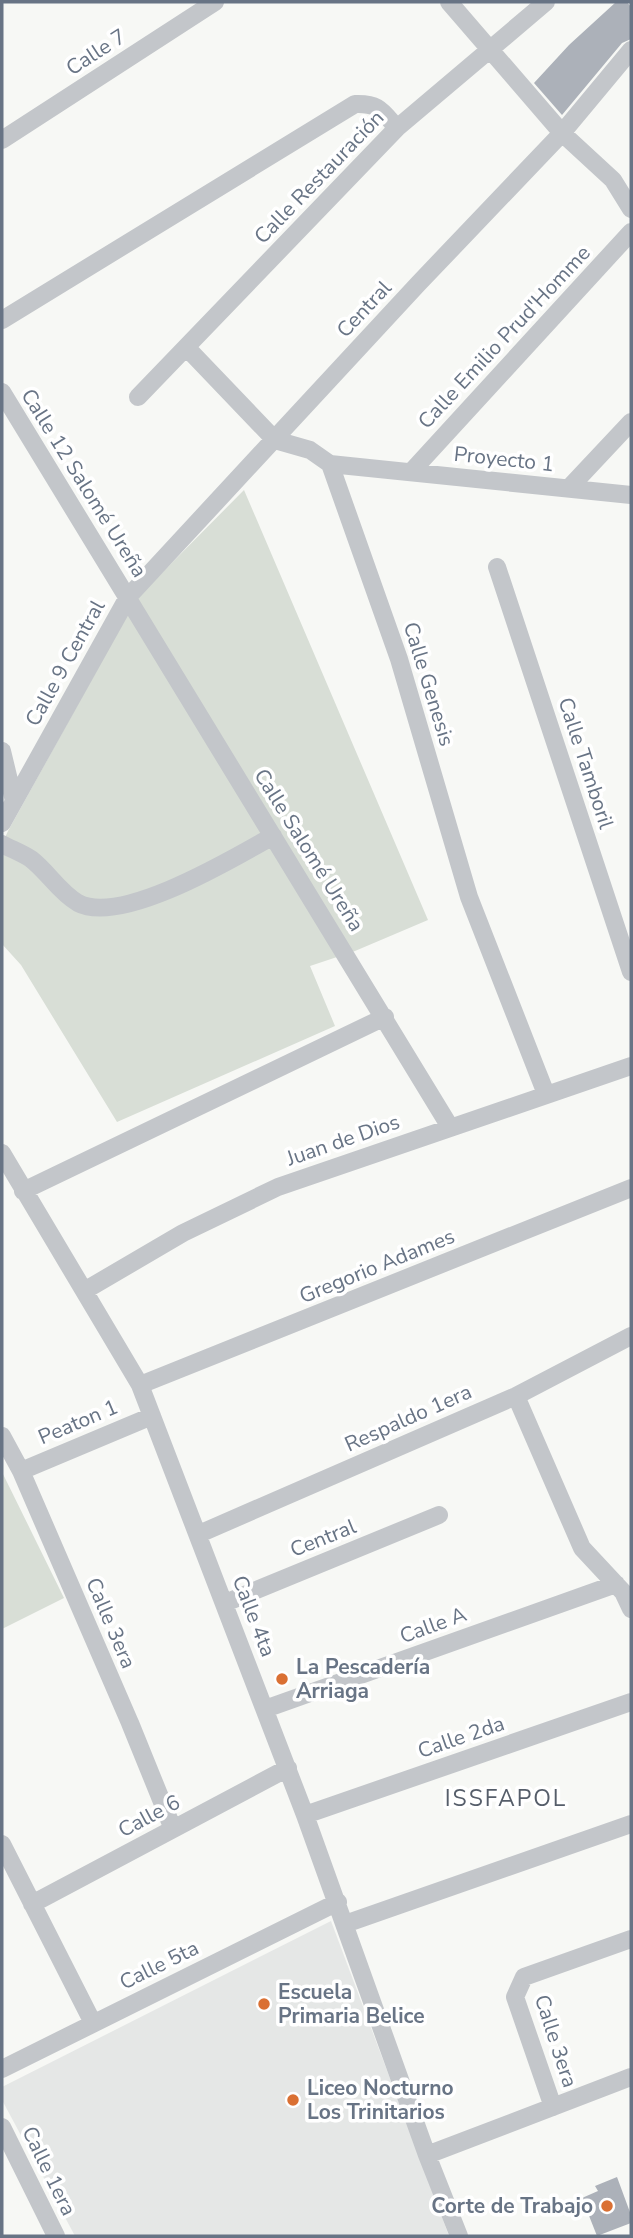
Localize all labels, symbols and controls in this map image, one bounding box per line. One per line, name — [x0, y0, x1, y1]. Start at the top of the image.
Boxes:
street label: Calle 7 — [61, 22, 131, 82]
street label: Calle Restauración — [248, 104, 390, 250]
street label: Calle Emilio Prud'Homme — [412, 239, 596, 435]
street label: Central — [330, 274, 398, 344]
street label: Calle 12 Salomé Ureña — [14, 383, 154, 583]
street label: Proyecto 1 — [453, 440, 555, 478]
street label: Calle 9 Central — [19, 594, 112, 731]
street label: Calle Genesis — [397, 619, 461, 749]
street label: Calle Tamboril — [552, 694, 621, 833]
street label: Calle Salomé Ureña — [248, 763, 370, 937]
street label: Juan de Dios — [282, 1108, 403, 1173]
street label: Gregorio Adames — [295, 1222, 459, 1310]
street label: Respaldo 1era — [340, 1378, 476, 1458]
street label: Peaton 1 — [34, 1393, 122, 1451]
street label: Central — [286, 1512, 361, 1564]
street label: Calle 4ta — [226, 1571, 282, 1661]
street label: Calle 3era — [79, 1573, 143, 1673]
street label: Calle A — [396, 1600, 470, 1650]
place label: La Pescadería Arriaga — [296, 1653, 430, 1705]
marker: La Pescadería Arriaga — [274, 1671, 290, 1687]
street label: Calle 2da — [414, 1709, 508, 1765]
district label: ISSFAPOL — [445, 1783, 567, 1814]
street label: Calle 6 — [113, 1788, 185, 1844]
street label: Calle 5ta — [115, 1934, 203, 1996]
place label: Escuela Primaria Belice — [278, 1978, 425, 2030]
street label: Calle 3era — [528, 1991, 584, 2091]
marker: Escuela Primaria Belice — [256, 1996, 272, 2012]
place label: Liceo Nocturno Los Trinitarios — [307, 2074, 454, 2126]
marker: Liceo Nocturno Los Trinitarios — [285, 2092, 301, 2108]
street label: Calle 1era — [15, 2122, 83, 2220]
place label: Corte de Trabajo — [431, 2192, 593, 2220]
marker: Corte de Trabajo — [599, 2198, 615, 2214]

